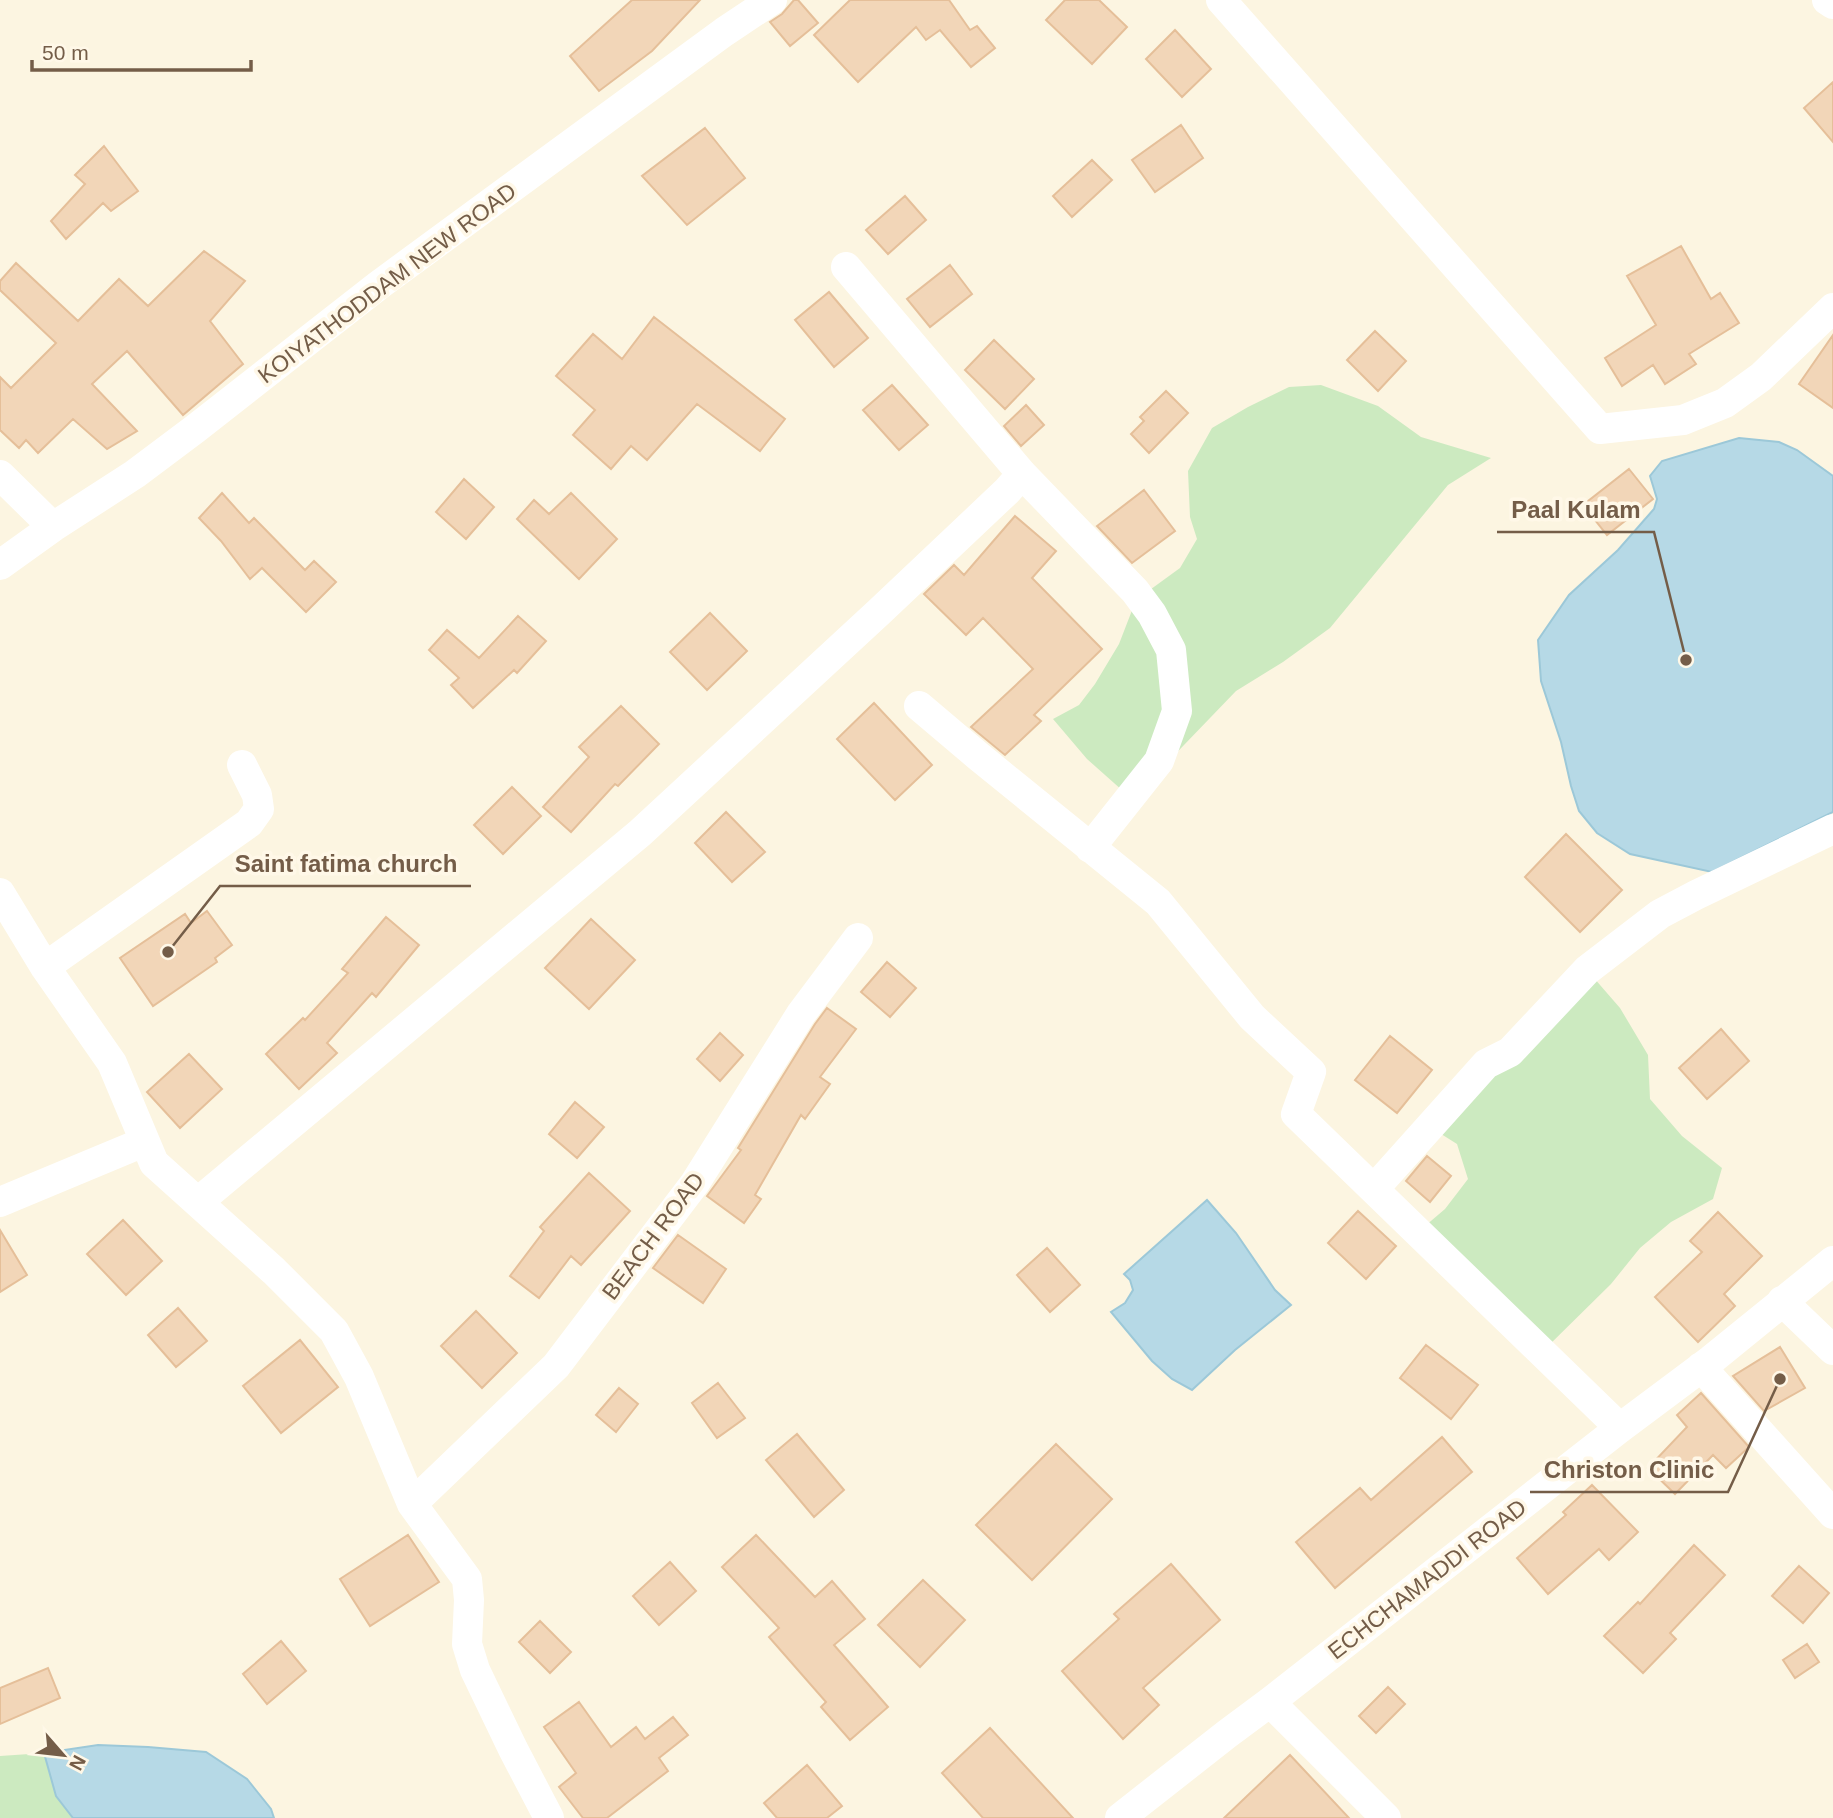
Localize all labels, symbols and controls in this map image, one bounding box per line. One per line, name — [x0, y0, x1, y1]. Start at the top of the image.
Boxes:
scale bar — [32, 28, 250, 72]
text: 50 m — [42, 41, 89, 64]
street label: KOIYATHODDAM NEW ROAD — [253, 178, 521, 388]
callout: Paal Kulam — [1497, 487, 1654, 532]
text: Paal Kulam — [1511, 496, 1641, 523]
callout: Saint fatima church — [220, 841, 471, 886]
text: Saint fatima church — [235, 850, 457, 877]
street label: BEACH ROAD — [597, 1167, 709, 1305]
callout: Christon Clinic — [1530, 1447, 1728, 1492]
text: Christon Clinic — [1544, 1456, 1714, 1483]
street label: ECHCHAMADDI ROAD — [1323, 1494, 1531, 1664]
north arrow — [28, 1720, 98, 1790]
text: N — [65, 1752, 90, 1774]

